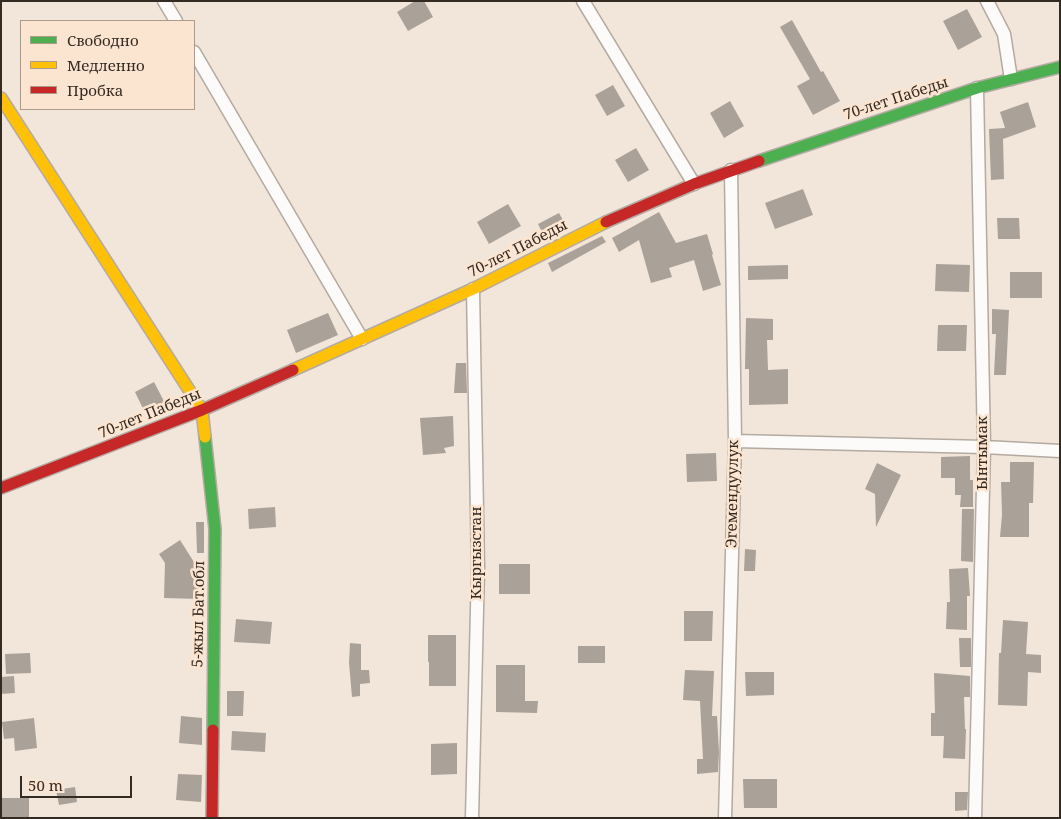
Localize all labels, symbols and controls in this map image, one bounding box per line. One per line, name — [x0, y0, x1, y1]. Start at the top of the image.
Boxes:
legend — [20, 20, 195, 110]
text: Свободно — [67, 30, 139, 50]
text: Медленно — [67, 55, 145, 75]
street label: 70-лет Пабеды — [841, 74, 951, 124]
text: Пробка — [67, 80, 123, 100]
street label: 70-лет Пабеды — [465, 216, 571, 282]
street label: 70-лет Пабеды — [96, 385, 204, 443]
street label: Ынтымак — [974, 416, 992, 490]
street label: Эгемендуулук — [723, 440, 743, 548]
street label: Кыргызстан — [468, 507, 486, 599]
street label: 5-жыл Бат.обл — [189, 560, 209, 668]
scale bar — [22, 766, 135, 798]
text: 50 m — [28, 775, 63, 795]

